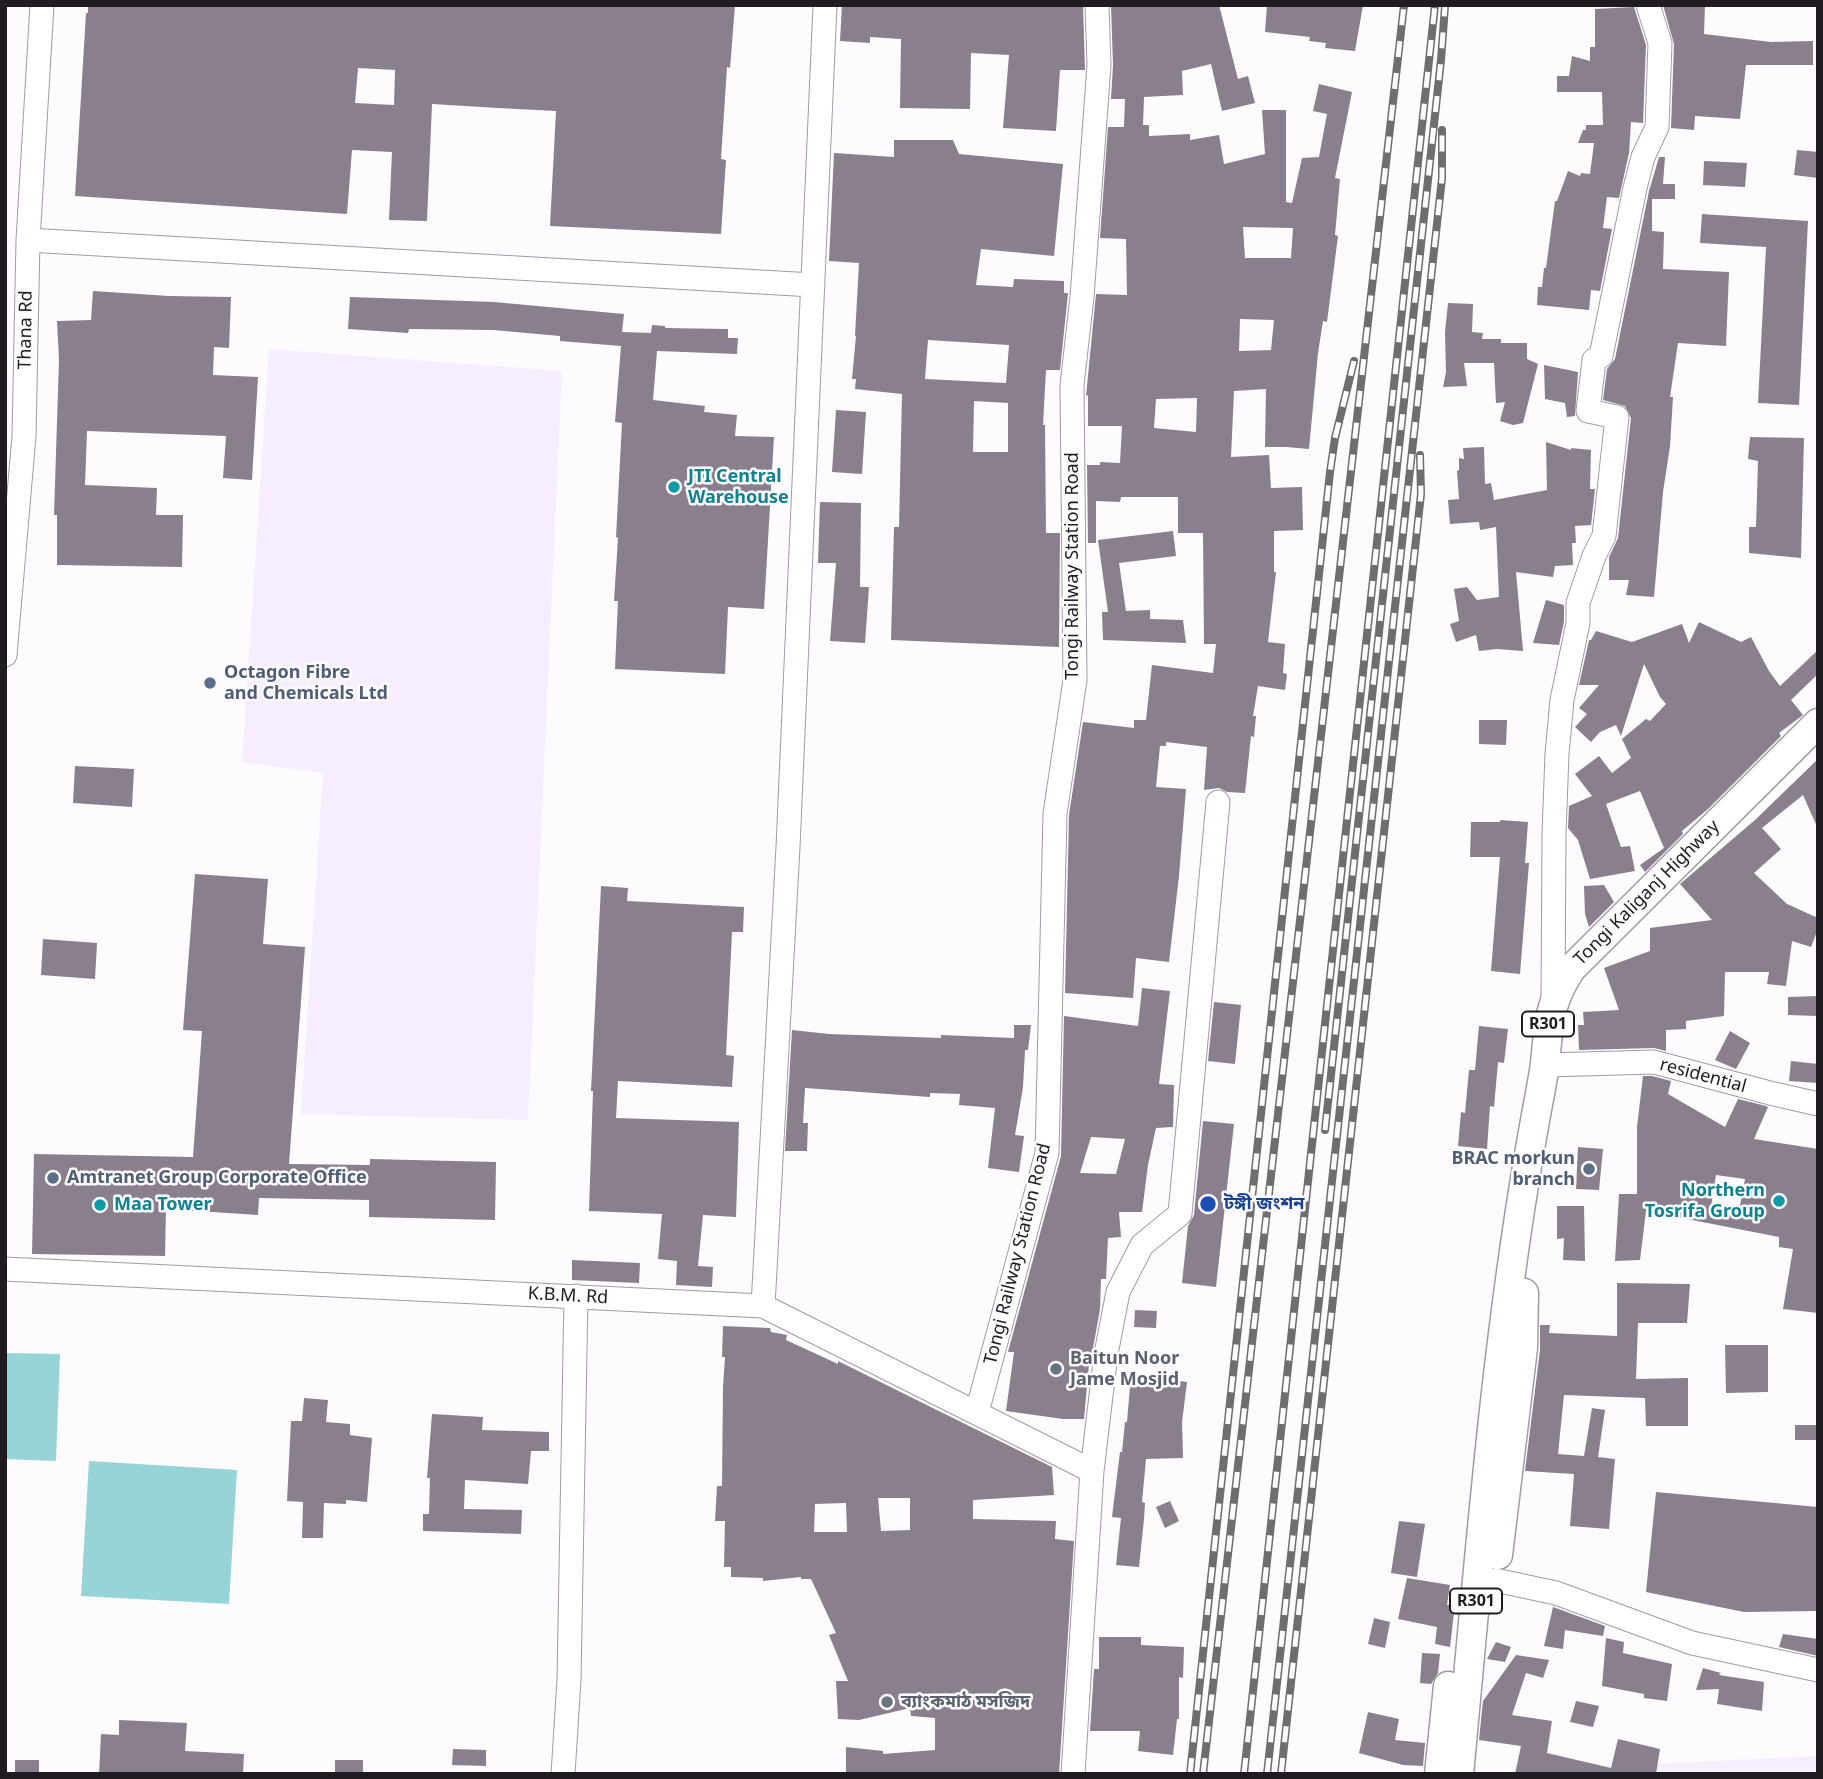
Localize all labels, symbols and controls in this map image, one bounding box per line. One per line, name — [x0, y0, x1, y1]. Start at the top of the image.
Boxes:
street label: Thana Rd — [15, 290, 37, 370]
street label: Tongi Railway Station Road — [1062, 452, 1084, 680]
place label: JTI Central Warehouse — [688, 466, 789, 508]
marker: JTI Central Warehouse — [666, 479, 682, 495]
place label: Octagon Fibre and Chemicals Ltd — [224, 662, 388, 704]
marker: Octagon Fibre and Chemicals Ltd — [202, 675, 218, 691]
street label: Tongi Kaliganj Highway — [1570, 816, 1724, 970]
road number: R301 — [1522, 1012, 1574, 1036]
street label: residential — [1657, 1054, 1749, 1098]
street label: Tongi Railway Station Road — [980, 1141, 1056, 1367]
place label: BRAC morkun branch — [1451, 1148, 1575, 1190]
marker: BRAC morkun branch — [1581, 1161, 1597, 1177]
place label: Amtranet Group Corporate Office — [67, 1167, 367, 1189]
marker: Amtranet Group Corporate Office — [45, 1170, 61, 1186]
place label: Northern Tosrifa Group — [1645, 1180, 1765, 1222]
place label: টঙ্গী জংশন — [1224, 1193, 1304, 1215]
marker: Northern Tosrifa Group — [1771, 1193, 1787, 1209]
place label: Maa Tower — [114, 1194, 211, 1216]
marker: টঙ্গী জংশন — [1198, 1194, 1218, 1214]
marker: Maa Tower — [92, 1197, 108, 1213]
street label: K.B.M. Rd — [527, 1283, 609, 1309]
place label: Baitun Noor Jame Mosjid — [1070, 1348, 1179, 1390]
marker: Baitun Noor Jame Mosjid — [1048, 1361, 1064, 1377]
road number: R301 — [1450, 1588, 1502, 1614]
place label: ব্যাংকমাঠ মসজিদ — [901, 1691, 1030, 1713]
marker: ব্যাংকমাঠ মসজিদ — [879, 1694, 895, 1710]

